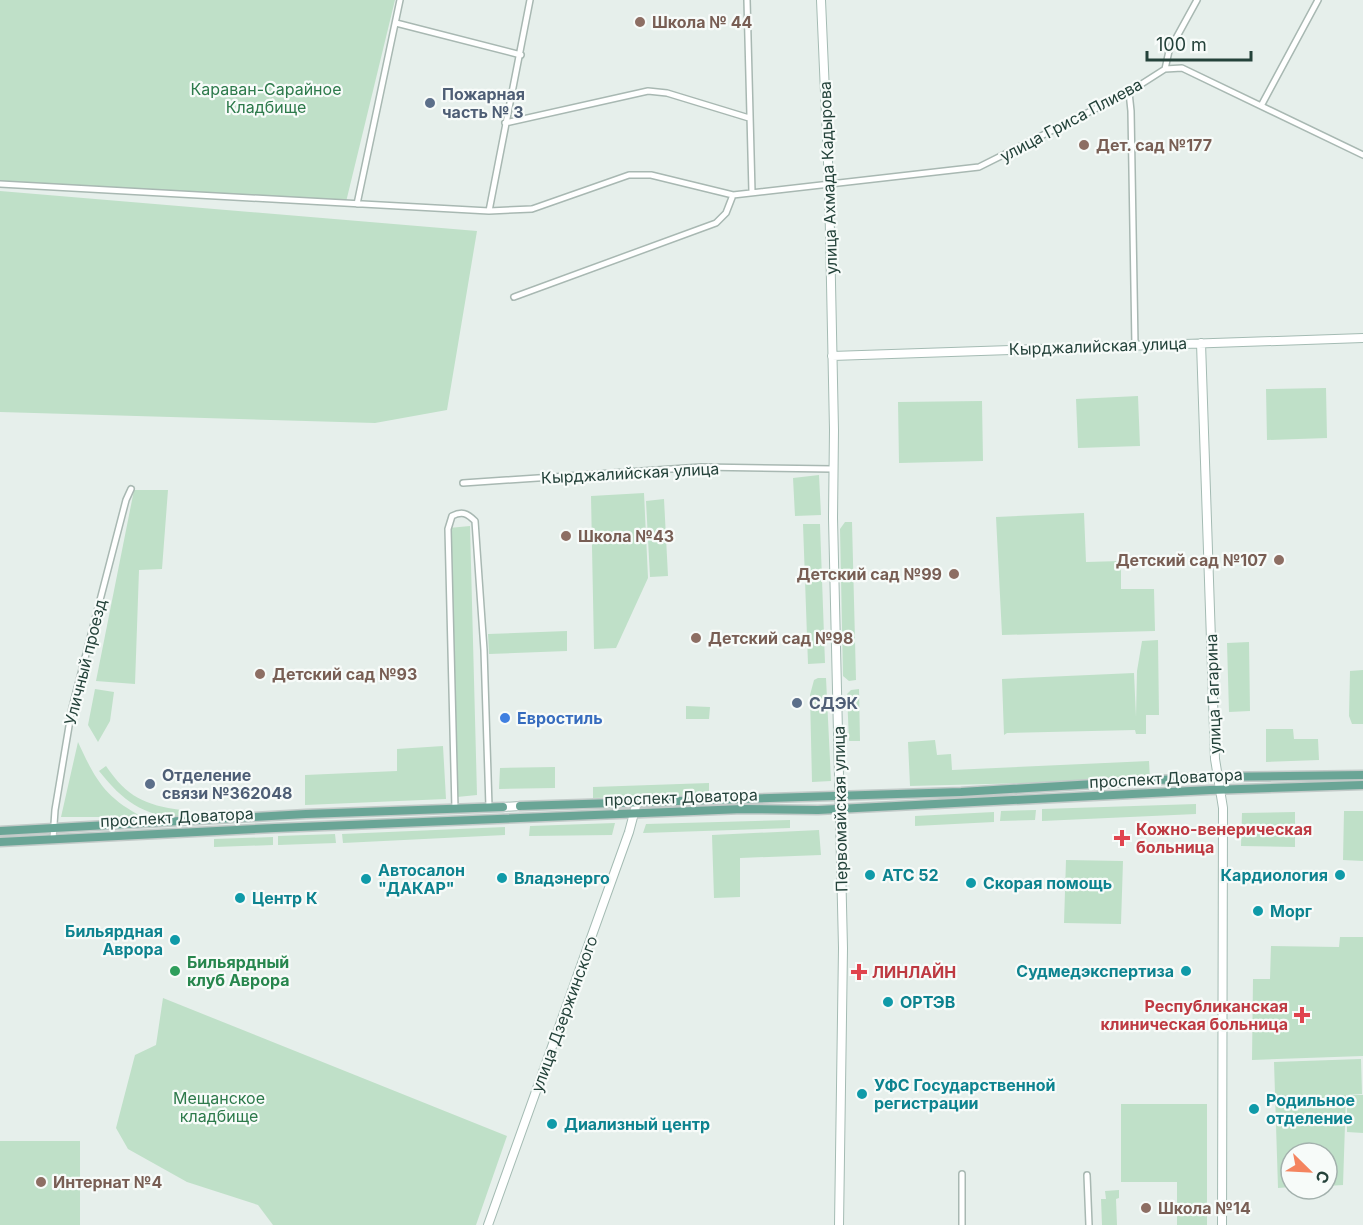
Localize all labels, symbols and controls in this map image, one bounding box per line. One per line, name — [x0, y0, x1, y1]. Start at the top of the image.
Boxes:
place label: Школа № 44 — [652, 12, 753, 32]
marker: Школа № 44 — [633, 15, 647, 29]
scale bar — [1147, 24, 1250, 62]
text: 100 m — [1156, 34, 1207, 55]
street label: улица Гриса Плиева — [996, 74, 1146, 166]
park label: Караван-Сарайное Кладбище — [191, 79, 341, 117]
street label: улица Ахмада Кадырова — [815, 81, 841, 275]
place label: Пожарная часть № 3 — [442, 84, 525, 122]
marker: Пожарная часть № 3 — [423, 96, 437, 110]
place label: Дет. сад №177 — [1096, 135, 1212, 155]
marker: Дет. сад №177 — [1077, 138, 1091, 152]
street label: Кырджалийская улица — [1009, 333, 1187, 359]
street label: Кырджалийская улица — [540, 458, 720, 488]
place label: Школа №43 — [578, 526, 674, 546]
marker: Школа №43 — [559, 529, 573, 543]
place label: Детский сад №107 — [1116, 550, 1267, 570]
marker: Детский сад №107 — [1272, 553, 1286, 567]
place label: Детский сад №99 — [797, 564, 942, 584]
marker: Детский сад №99 — [947, 567, 961, 581]
street label: Уличный проезд — [60, 597, 110, 727]
place label: Детский сад №98 — [708, 628, 853, 648]
marker: Детский сад №98 — [689, 631, 703, 645]
street label: улица Гагарина — [1201, 633, 1225, 755]
place label: Детский сад №93 — [272, 664, 417, 684]
marker: Детский сад №93 — [253, 667, 267, 681]
place label: СДЭК — [809, 693, 859, 713]
marker: СДЭК — [790, 696, 804, 710]
place label: Евростиль — [517, 708, 603, 728]
marker: Евростиль — [498, 711, 512, 725]
street label: Первомайская улица — [829, 726, 851, 892]
street label: проспект Доватора — [1089, 764, 1243, 792]
place label: Отделение связи №362048 — [162, 765, 292, 803]
marker: Отделение связи №362048 — [143, 777, 157, 791]
street label: проспект Доватора — [604, 784, 758, 810]
street label: проспект Доватора — [100, 803, 254, 831]
place label: Кожно-венерическая больница — [1136, 819, 1312, 857]
marker: Кожно-венерическая больница — [1113, 829, 1131, 847]
place label: Автосалон "ДАКАР" — [378, 860, 465, 898]
place label: АТС 52 — [882, 865, 939, 885]
place label: Кардиология — [1221, 865, 1328, 885]
place label: Владэнерго — [514, 868, 610, 888]
marker: АТС 52 — [863, 868, 877, 882]
marker: Кардиология — [1333, 868, 1347, 882]
marker: Владэнерго — [495, 871, 509, 885]
marker: Автосалон "ДАКАР" — [359, 872, 373, 886]
place label: Скорая помощь — [983, 873, 1112, 893]
marker: Скорая помощь — [964, 876, 978, 890]
place label: Центр К — [252, 888, 318, 908]
marker: Центр К — [233, 891, 247, 905]
place label: Морг — [1270, 901, 1312, 921]
marker: Морг — [1251, 904, 1265, 918]
place label: Бильярдная Аврора — [65, 921, 163, 959]
marker: Бильярдная Аврора — [168, 933, 182, 947]
street label: улица Дзержинского — [526, 933, 602, 1095]
place label: Бильярдный клуб Аврора — [187, 952, 290, 990]
place label: Судмедэкспертиза — [1016, 961, 1174, 981]
place label: ЛИНЛАЙН — [872, 962, 956, 982]
marker: ЛИНЛАЙН — [850, 963, 868, 981]
marker: Бильярдный клуб Аврора — [168, 964, 182, 978]
marker: Судмедэкспертиза — [1179, 964, 1193, 978]
place label: ОРТЭВ — [900, 992, 955, 1012]
marker: ОРТЭВ — [881, 995, 895, 1009]
place label: Республиканская клиническая больница — [1101, 996, 1288, 1034]
marker: Республиканская клиническая больница — [1293, 1006, 1311, 1024]
place label: УФС Государственной регистрации — [874, 1075, 1056, 1113]
marker: УФС Государственной регистрации — [855, 1087, 869, 1101]
park label: Мещанское кладбище — [173, 1088, 265, 1126]
place label: Родильное отделение — [1266, 1090, 1355, 1128]
marker: Родильное отделение — [1247, 1102, 1261, 1116]
place label: Диализный центр — [564, 1114, 710, 1134]
marker: Диализный центр — [545, 1117, 559, 1131]
north arrow — [1279, 1141, 1339, 1201]
text: С — [1311, 1168, 1334, 1187]
place label: Интернат №4 — [53, 1172, 162, 1192]
marker: Интернат №4 — [34, 1175, 48, 1189]
place label: Школа №14 — [1158, 1198, 1251, 1218]
marker: Школа №14 — [1139, 1201, 1153, 1215]

